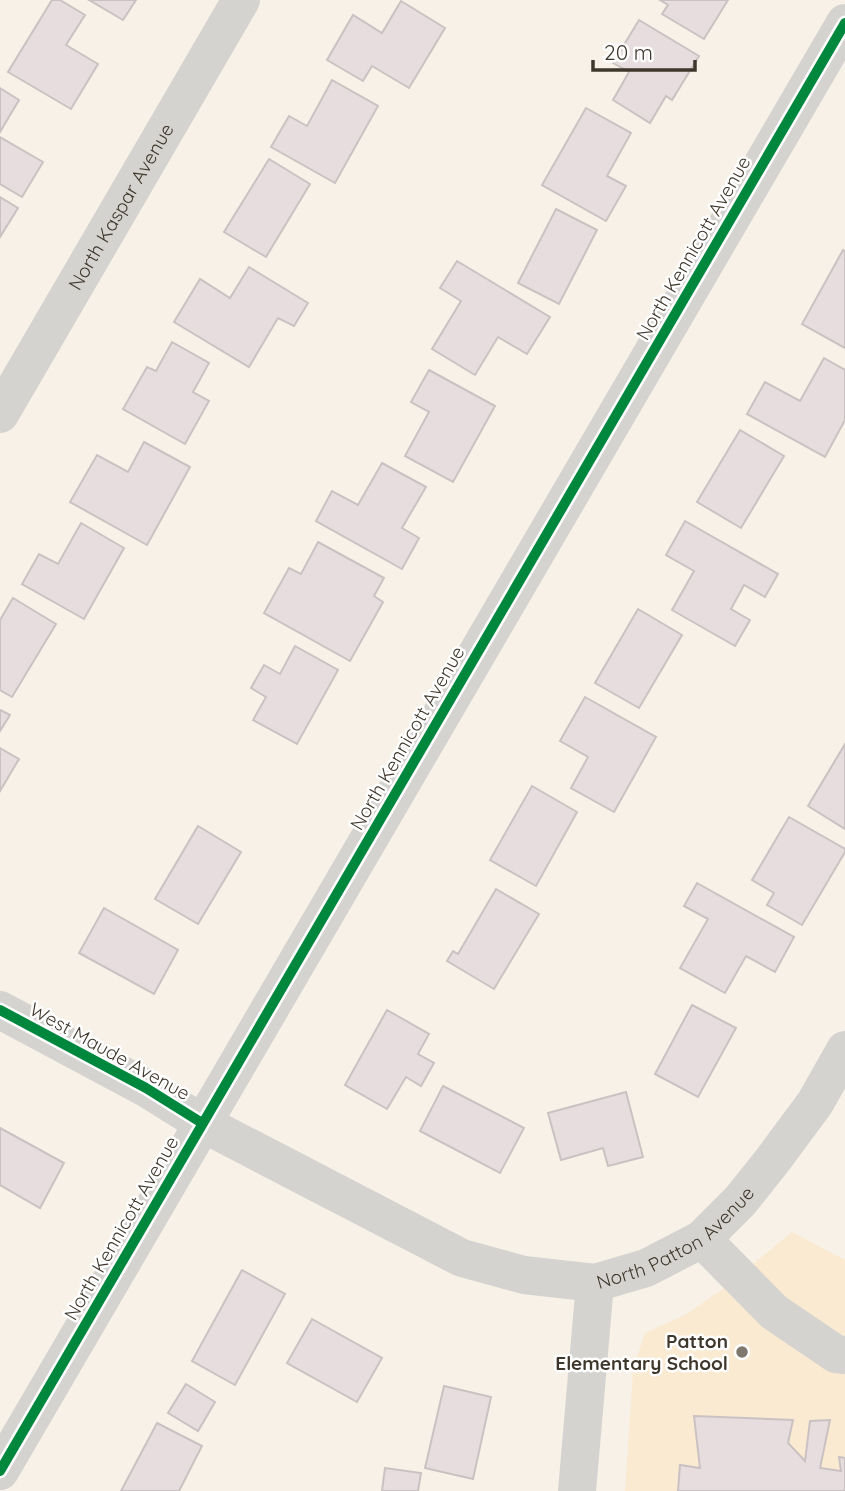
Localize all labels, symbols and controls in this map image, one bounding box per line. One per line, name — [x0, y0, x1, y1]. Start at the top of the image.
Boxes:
scale bar — [593, 28, 694, 72]
text: 20 m — [604, 39, 653, 65]
street label: North Kaspar Avenue — [63, 119, 179, 294]
street label: North Kennicott Avenue — [630, 152, 756, 344]
street label: North Kennicott Avenue — [344, 642, 470, 834]
street label: West Maude Avenue — [26, 997, 194, 1105]
street label: North Kennicott Avenue — [58, 1132, 184, 1324]
street label: North Patton Avenue — [594, 1181, 759, 1294]
place label: Patton Elementary School — [555, 1329, 728, 1375]
marker: Patton Elementary School — [734, 1344, 750, 1360]

